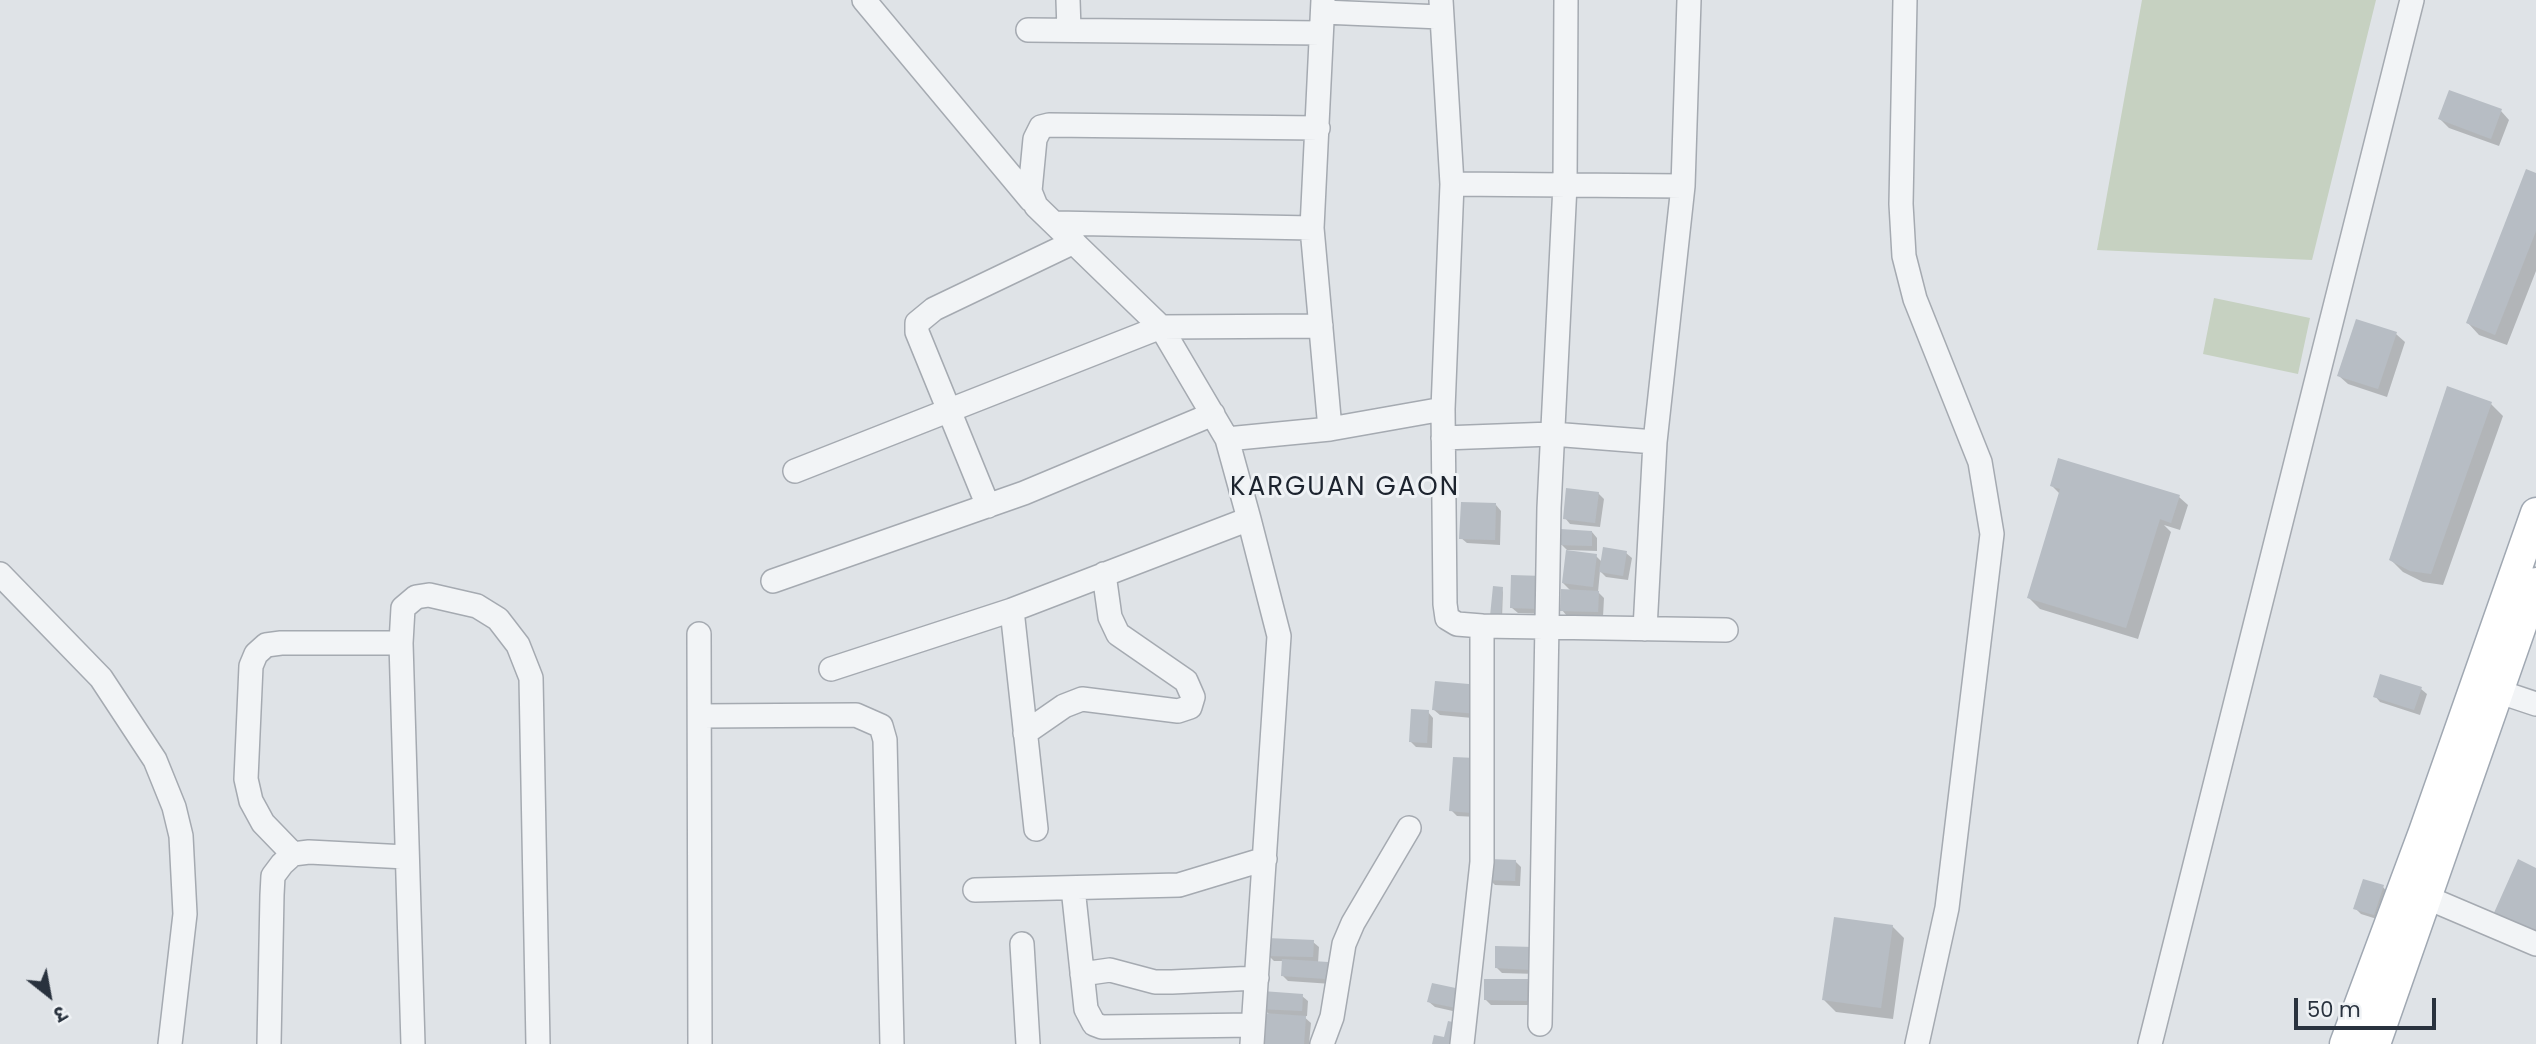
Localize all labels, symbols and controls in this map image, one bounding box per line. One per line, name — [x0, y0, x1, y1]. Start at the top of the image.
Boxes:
district label: KARGUAN GAON — [1232, 472, 1458, 504]
north arrow — [14, 960, 84, 1030]
scale bar — [2298, 984, 2440, 1028]
text: 50 m — [2307, 995, 2361, 1024]
text: उ — [49, 999, 72, 1028]

